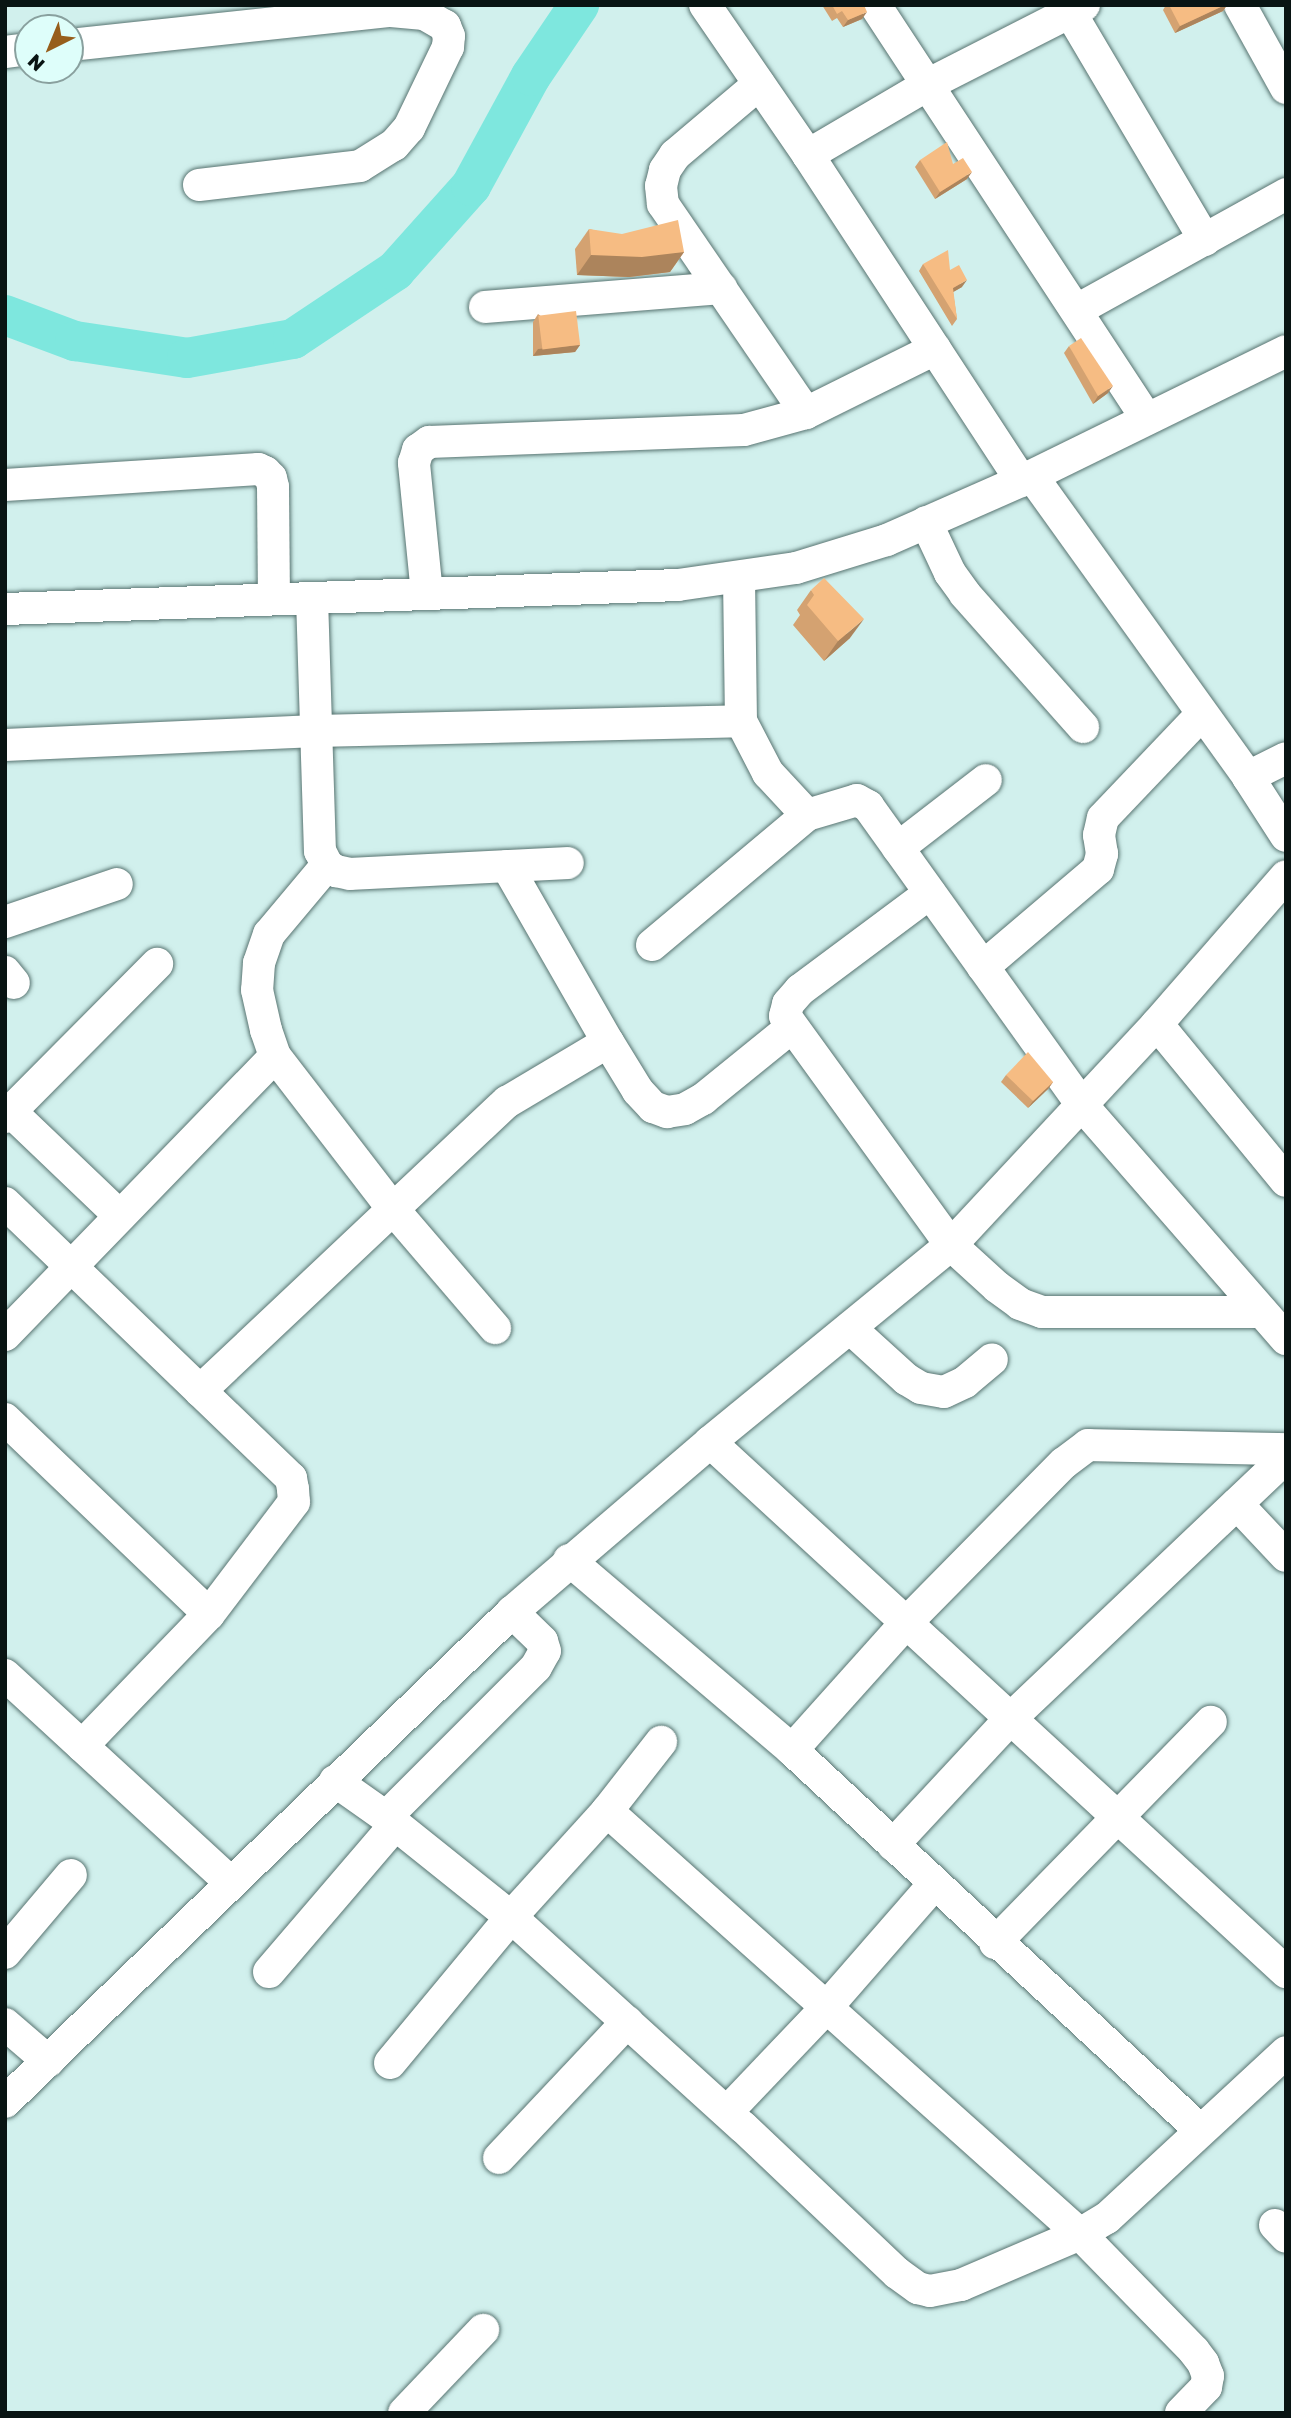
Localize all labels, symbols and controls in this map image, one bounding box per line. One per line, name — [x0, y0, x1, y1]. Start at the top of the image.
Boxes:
north arrow — [14, 14, 84, 84]
text: N — [23, 50, 49, 77]

